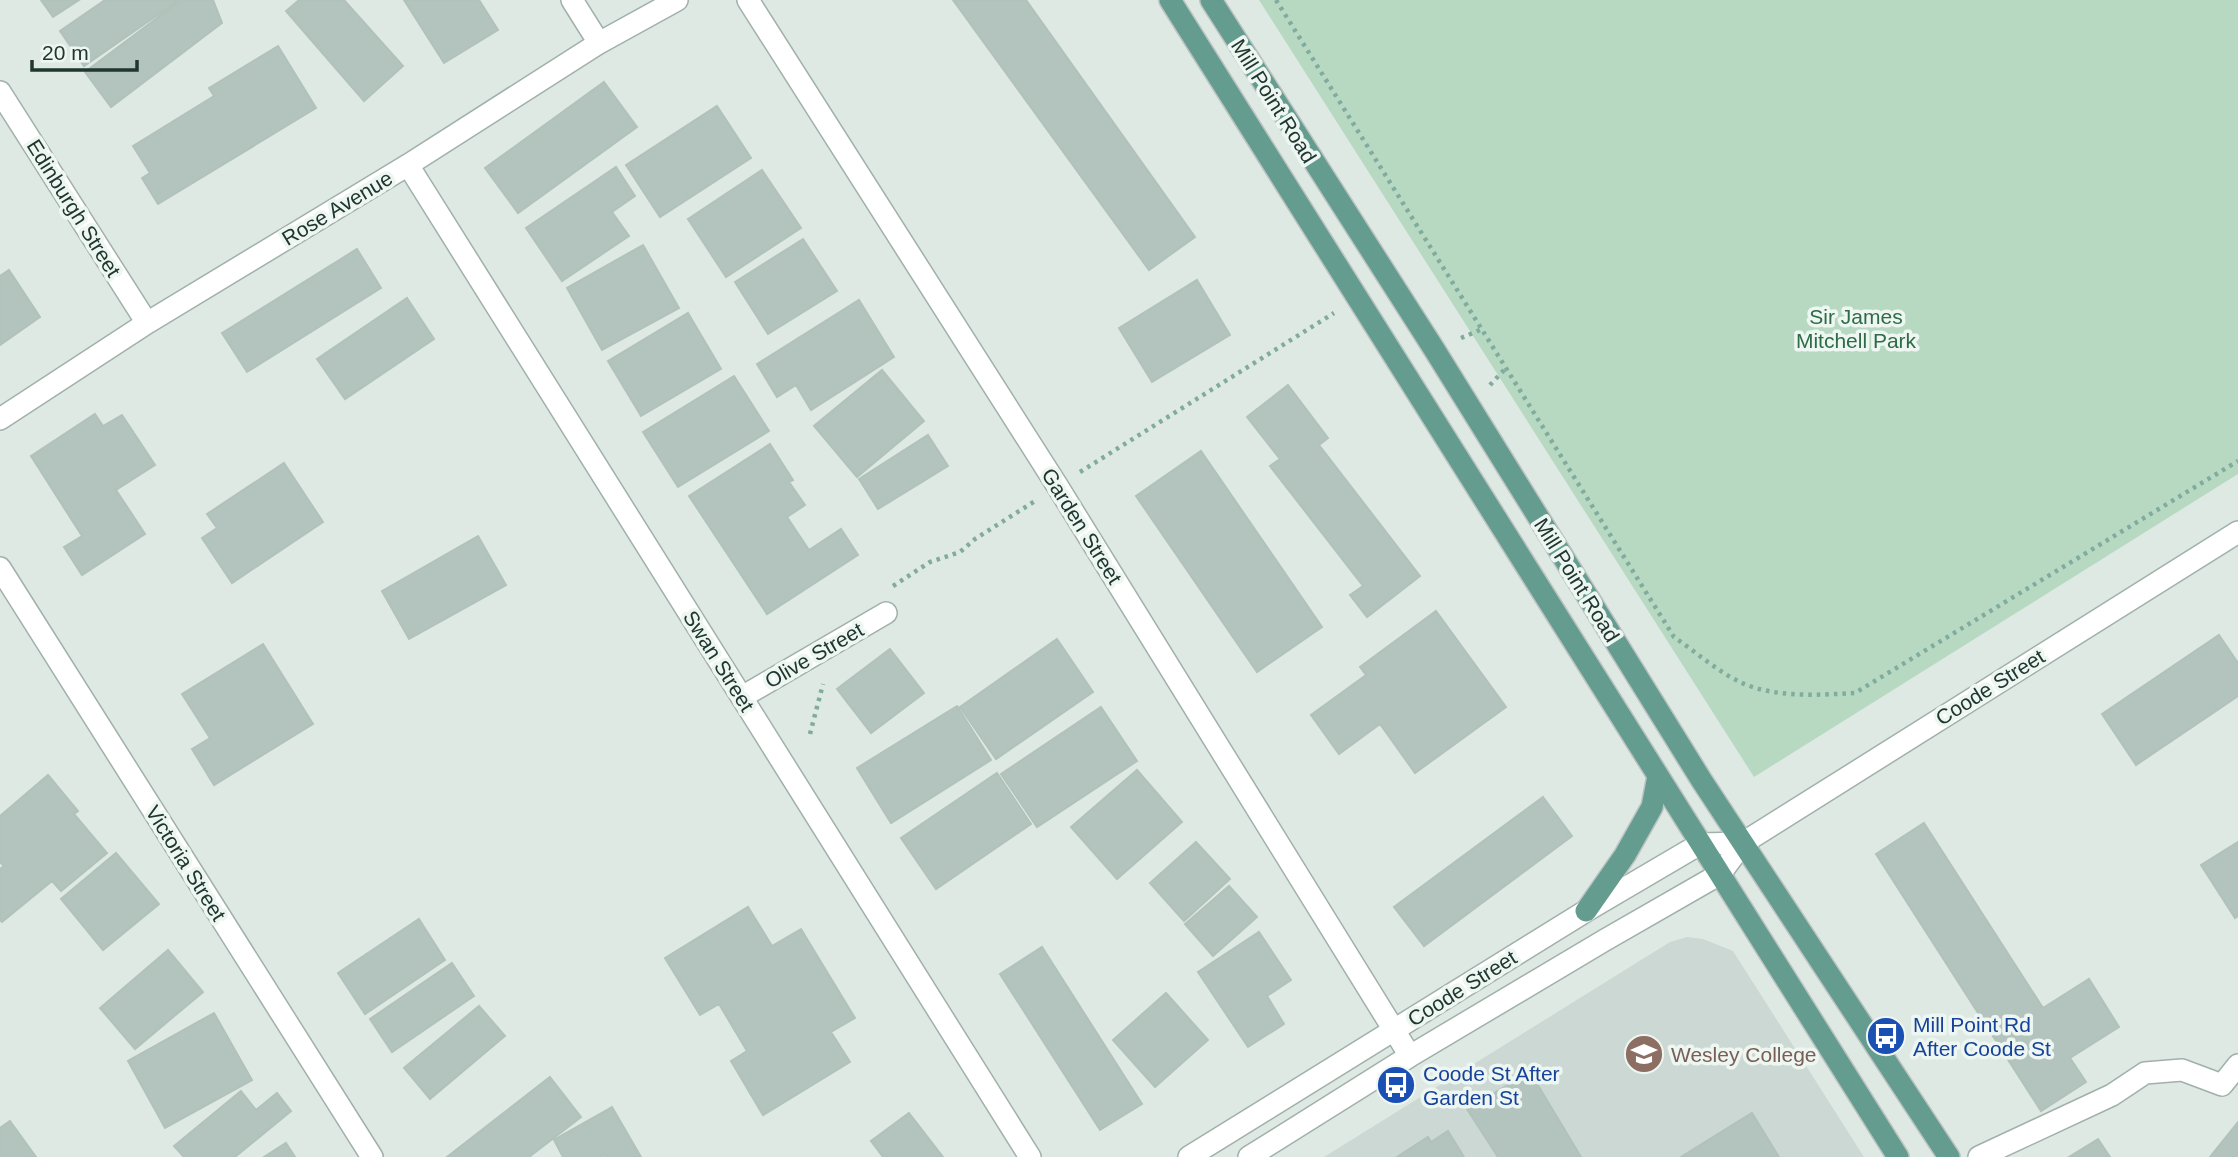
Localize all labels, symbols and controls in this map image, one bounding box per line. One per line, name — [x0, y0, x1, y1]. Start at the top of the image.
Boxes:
scale bar — [32, 28, 136, 72]
street label: Mill Point Road — [1227, 35, 1321, 167]
text: 20 m — [42, 41, 89, 64]
street label: Edinburgh Street — [22, 135, 126, 281]
street label: Rose Avenue — [278, 166, 396, 250]
park label: Sir James Mitchell Park — [1796, 305, 1917, 352]
street label: Garden Street — [1037, 464, 1127, 588]
street label: Mill Point Road — [1530, 514, 1624, 646]
street label: Swan Street — [679, 606, 759, 716]
street label: Olive Street — [761, 618, 867, 692]
street label: Coode Street — [1931, 644, 2049, 730]
street label: Victoria Street — [141, 801, 231, 925]
street label: Coode Street — [1403, 945, 1521, 1031]
place label: Mill Point Rd After Coode St — [1913, 1013, 2051, 1060]
bus stop icon: Mill Point Rd After Coode St — [1865, 1015, 1907, 1057]
school or university icon: Wesley College — [1623, 1033, 1665, 1075]
place label: Wesley College — [1671, 1043, 1817, 1066]
place label: Coode St After Garden St — [1423, 1062, 1560, 1109]
bus stop icon: Coode St After Garden St — [1375, 1064, 1417, 1106]

